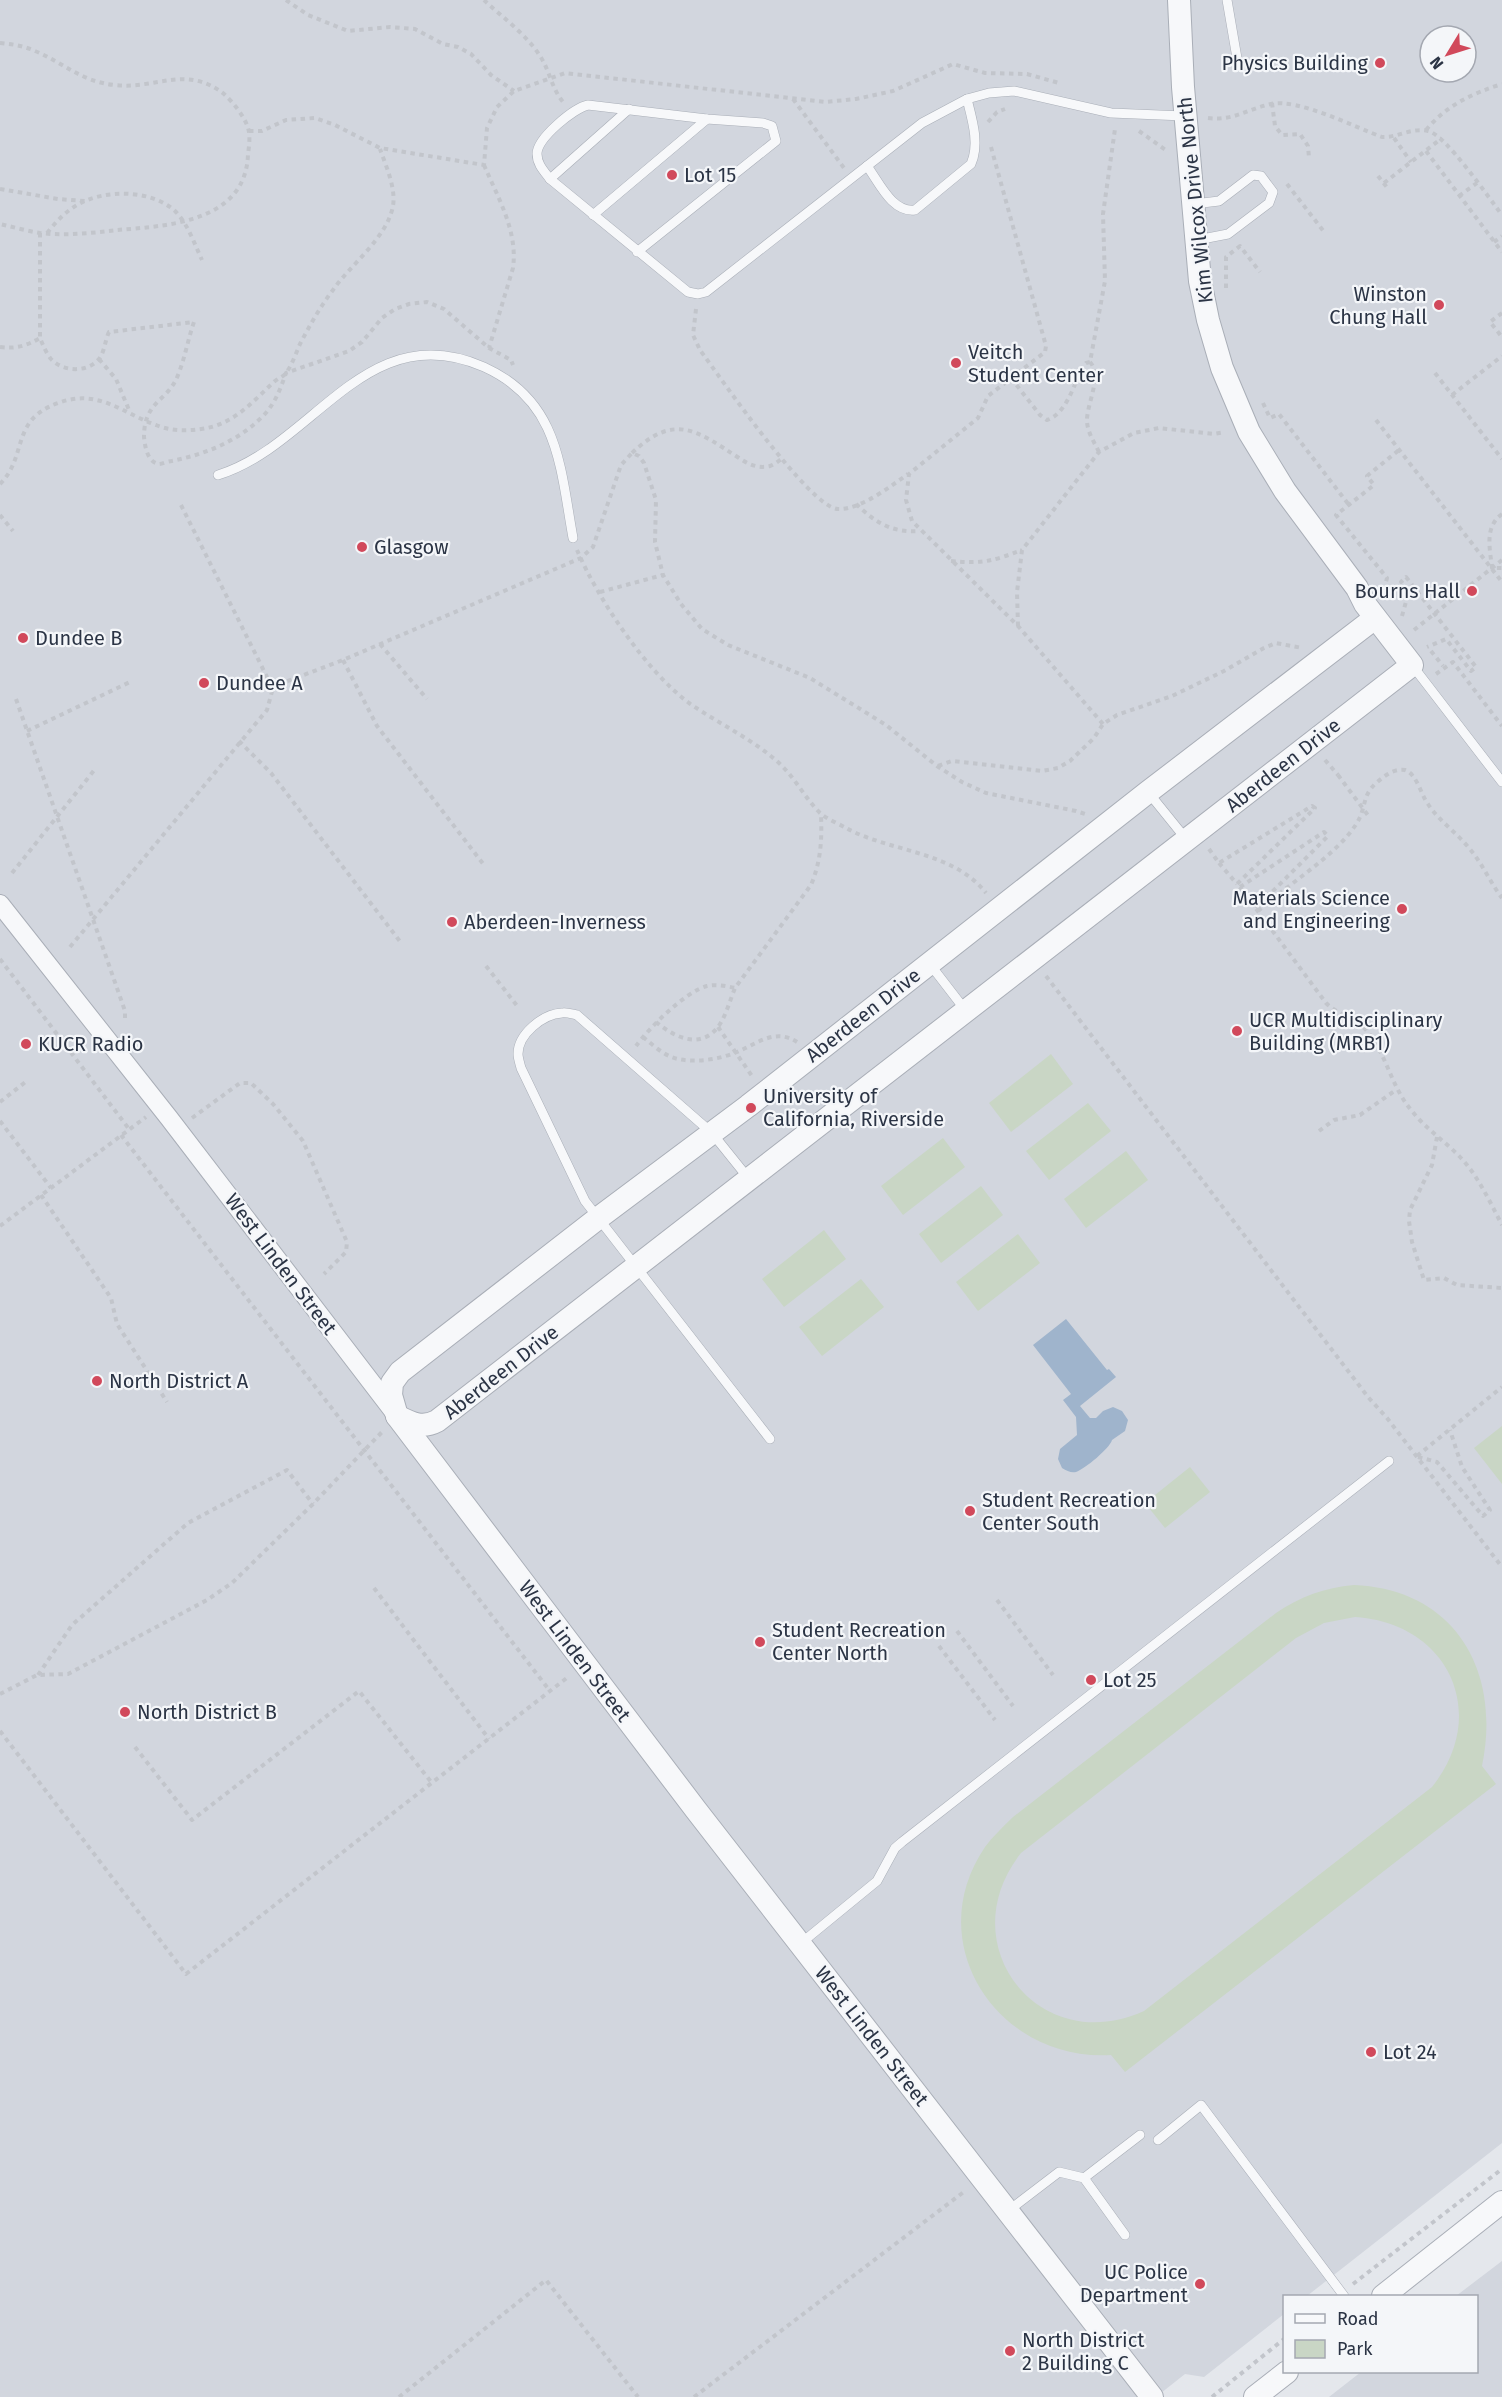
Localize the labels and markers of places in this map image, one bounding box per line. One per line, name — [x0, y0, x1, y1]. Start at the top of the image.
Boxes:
place label: Physics Building — [1221, 51, 1369, 75]
marker: Physics Building — [1373, 56, 1387, 70]
place label: Lot 15 — [684, 163, 736, 187]
marker: Lot 15 — [665, 168, 679, 182]
place label: Winston Chung Hall — [1329, 282, 1427, 329]
marker: Winston Chung Hall — [1432, 298, 1446, 312]
place label: Veitch Student Center — [968, 340, 1104, 387]
marker: Veitch Student Center — [949, 356, 963, 370]
place label: Glasgow — [374, 535, 449, 559]
marker: Glasgow — [355, 540, 369, 554]
place label: Bourns Hall — [1354, 579, 1460, 603]
marker: Bourns Hall — [1465, 584, 1479, 598]
place label: Dundee B — [35, 626, 122, 650]
marker: Dundee B — [16, 631, 30, 645]
place label: Dundee A — [216, 671, 303, 695]
marker: Dundee A — [197, 676, 211, 690]
place label: Materials Science and Engineering — [1232, 886, 1391, 933]
marker: Materials Science and Engineering — [1395, 902, 1409, 916]
place label: Aberdeen-Inverness — [464, 910, 646, 934]
marker: Aberdeen-Inverness — [445, 915, 459, 929]
place label: UCR Multidisciplinary Building (MRB1) — [1249, 1008, 1443, 1055]
marker: UCR Multidisciplinary Building (MRB1) — [1230, 1024, 1244, 1038]
place label: KUCR Radio — [38, 1032, 144, 1056]
marker: KUCR Radio — [19, 1037, 33, 1051]
place label: University of California, Riverside — [763, 1084, 944, 1131]
marker: University of California, Riverside — [744, 1101, 758, 1115]
place label: North District A — [109, 1369, 249, 1393]
marker: North District A — [90, 1374, 104, 1388]
place label: Student Recreation Center South — [982, 1488, 1156, 1535]
marker: Student Recreation Center South — [963, 1504, 977, 1518]
place label: Student Recreation Center North — [772, 1618, 946, 1665]
marker: Student Recreation Center North — [753, 1635, 767, 1649]
place label: Lot 25 — [1103, 1668, 1157, 1692]
marker: Lot 25 — [1084, 1673, 1098, 1687]
place label: North District B — [137, 1700, 277, 1724]
marker: North District B — [118, 1705, 132, 1719]
place label: Lot 24 — [1383, 2040, 1437, 2064]
marker: Lot 24 — [1364, 2045, 1378, 2059]
place label: UC Police Department — [1080, 2260, 1189, 2307]
marker: UC Police Department — [1193, 2277, 1207, 2291]
place label: North District 2 Building C — [1022, 2328, 1145, 2375]
marker: North District 2 Building C — [1003, 2344, 1017, 2358]

